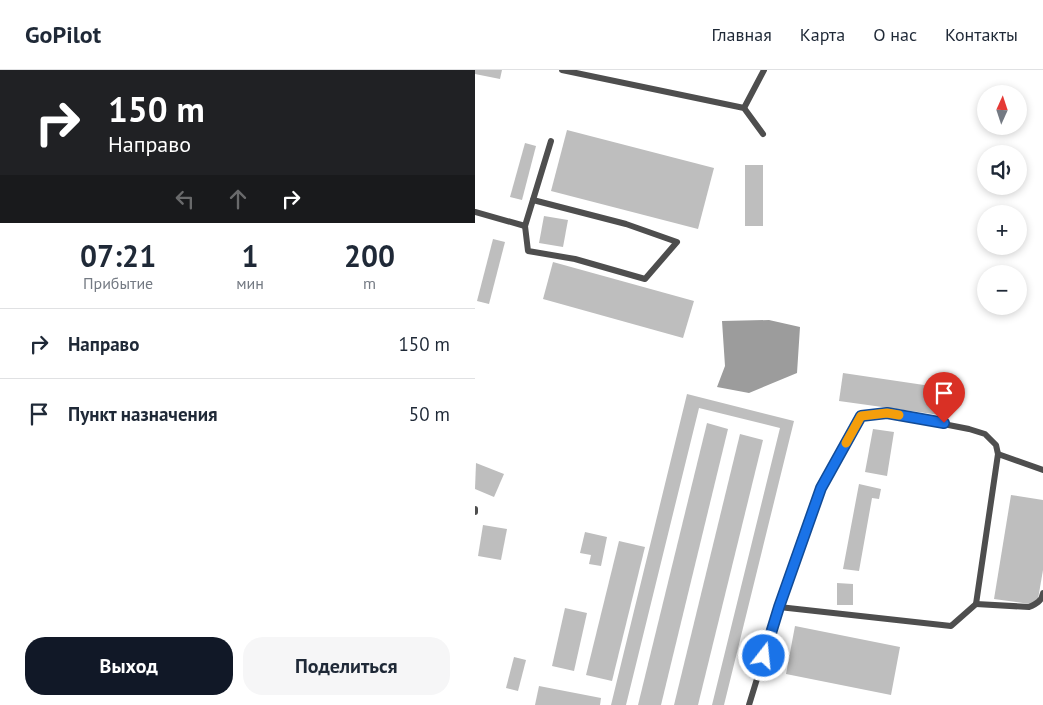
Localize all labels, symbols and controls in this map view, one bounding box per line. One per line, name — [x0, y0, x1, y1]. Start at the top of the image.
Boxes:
text: GoPilot — [25, 19, 101, 50]
text: Главная — [711, 23, 772, 46]
text: Карта — [800, 23, 845, 46]
text: О нас — [873, 23, 917, 46]
text: Контакты — [945, 23, 1018, 46]
north arrow — [977, 85, 1027, 135]
map controls — [977, 85, 1027, 315]
text: 150 m — [108, 86, 205, 132]
icon: right — [25, 90, 90, 155]
text: Направо — [108, 130, 191, 158]
button: sound — [977, 145, 1027, 195]
icon: left — [171, 185, 199, 213]
icon: ahead — [224, 185, 252, 213]
icon: right — [277, 185, 305, 213]
button: + — [977, 205, 1027, 255]
text: 07:21 — [80, 236, 156, 275]
text: 1 — [242, 236, 259, 275]
text: 200 — [344, 236, 395, 275]
button: − — [977, 265, 1027, 315]
text: Прибытие — [83, 273, 153, 293]
text: мин — [236, 273, 264, 293]
text: m — [363, 273, 376, 293]
icon: right — [25, 330, 53, 358]
text: Направо — [68, 332, 139, 356]
text: 150 m — [398, 332, 450, 356]
pin — [923, 372, 965, 423]
icon: arrive — [930, 379, 958, 407]
icon: arrive — [25, 400, 53, 428]
text: Пункт назначения — [68, 402, 218, 426]
text: 50 m — [409, 402, 450, 426]
position arrow — [737, 629, 789, 681]
button: Выход — [25, 637, 233, 695]
button: Поделиться — [243, 637, 450, 695]

